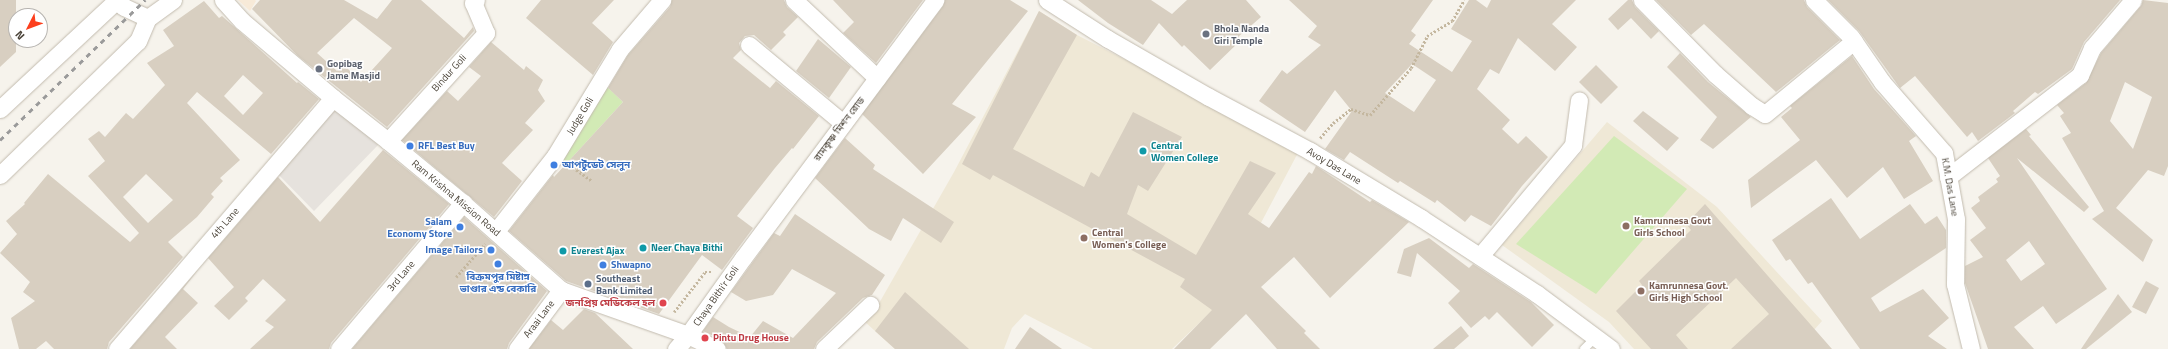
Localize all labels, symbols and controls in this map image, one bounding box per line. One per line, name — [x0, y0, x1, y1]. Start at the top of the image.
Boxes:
north arrow — [8, 8, 48, 48]
place label: Bhola Nanda Giri Temple — [1214, 22, 1269, 46]
text: N — [11, 27, 28, 44]
marker: Bhola Nanda Giri Temple — [1201, 29, 1211, 39]
street label: Bindur Goli — [429, 52, 469, 94]
place label: Gopibag Jame Masjid — [327, 57, 380, 80]
marker: Gopibag Jame Masjid — [314, 64, 324, 74]
street label: Judge Goli — [564, 95, 596, 137]
street label: রামকৃষ্ণ মিশন রোড — [811, 95, 867, 163]
place label: Central Women College — [1151, 139, 1218, 162]
place label: RFL Best Buy — [418, 140, 475, 152]
marker: RFL Best Buy — [405, 141, 415, 151]
street label: Avoy Das Lane — [1305, 145, 1363, 187]
marker: Central Women College — [1138, 146, 1148, 156]
street label: Ram Krishna Mission Road — [409, 157, 503, 239]
street label: K.M. Das Lane — [1939, 157, 1961, 217]
place label: আপটুঁডেট সেলুন — [562, 159, 630, 171]
marker: আপটুঁডেট সেলুন — [549, 160, 559, 170]
street label: 4th Lane — [208, 205, 242, 241]
place label: Kamrunnesa Govt Girls School — [1634, 214, 1711, 238]
place label: Salam Economy Store — [387, 215, 452, 238]
marker: Kamrunnesa Govt Girls School — [1621, 221, 1631, 231]
marker: Salam Economy Store — [455, 222, 465, 232]
place label: Central Women's College — [1092, 226, 1166, 250]
marker: Central Women's College — [1079, 233, 1089, 243]
place label: Neer Chaya Bithi — [651, 242, 723, 254]
marker: Neer Chaya Bithi — [638, 243, 648, 253]
place label: Image Tailors — [425, 244, 483, 256]
marker: Image Tailors — [486, 245, 496, 255]
place label: Everest Ajax — [571, 245, 624, 257]
marker: Everest Ajax — [558, 246, 568, 256]
street label: 3rd Lane — [385, 258, 417, 294]
marker: বিক্রমপুর মিষ্টান্ন ভাণ্ডার এন্ড বেকারি — [493, 259, 503, 269]
place label: Shwapno — [611, 259, 651, 271]
marker: Shwapno — [598, 260, 608, 270]
street label: Chaya Bithi'r Goli — [691, 264, 741, 328]
place label: বিক্রমপুর মিষ্টান্ন ভাণ্ডার এন্ড বেকারি — [460, 270, 536, 294]
place label: Southeast Bank Limited — [596, 272, 653, 296]
marker: Southeast Bank Limited — [583, 279, 593, 289]
place label: Kamrunnesa Govt. Girls High School — [1649, 279, 1728, 302]
marker: Kamrunnesa Govt. Girls High School — [1636, 286, 1646, 296]
place label: জনপ্রিয় মেডিকেল হল — [565, 297, 655, 309]
street label: Araai Lane — [521, 298, 557, 340]
marker: জনপ্রিয় মেডিকেল হল — [658, 298, 668, 308]
place label: Pintu Drug House — [713, 332, 789, 344]
marker: Pintu Drug House — [700, 333, 710, 343]

